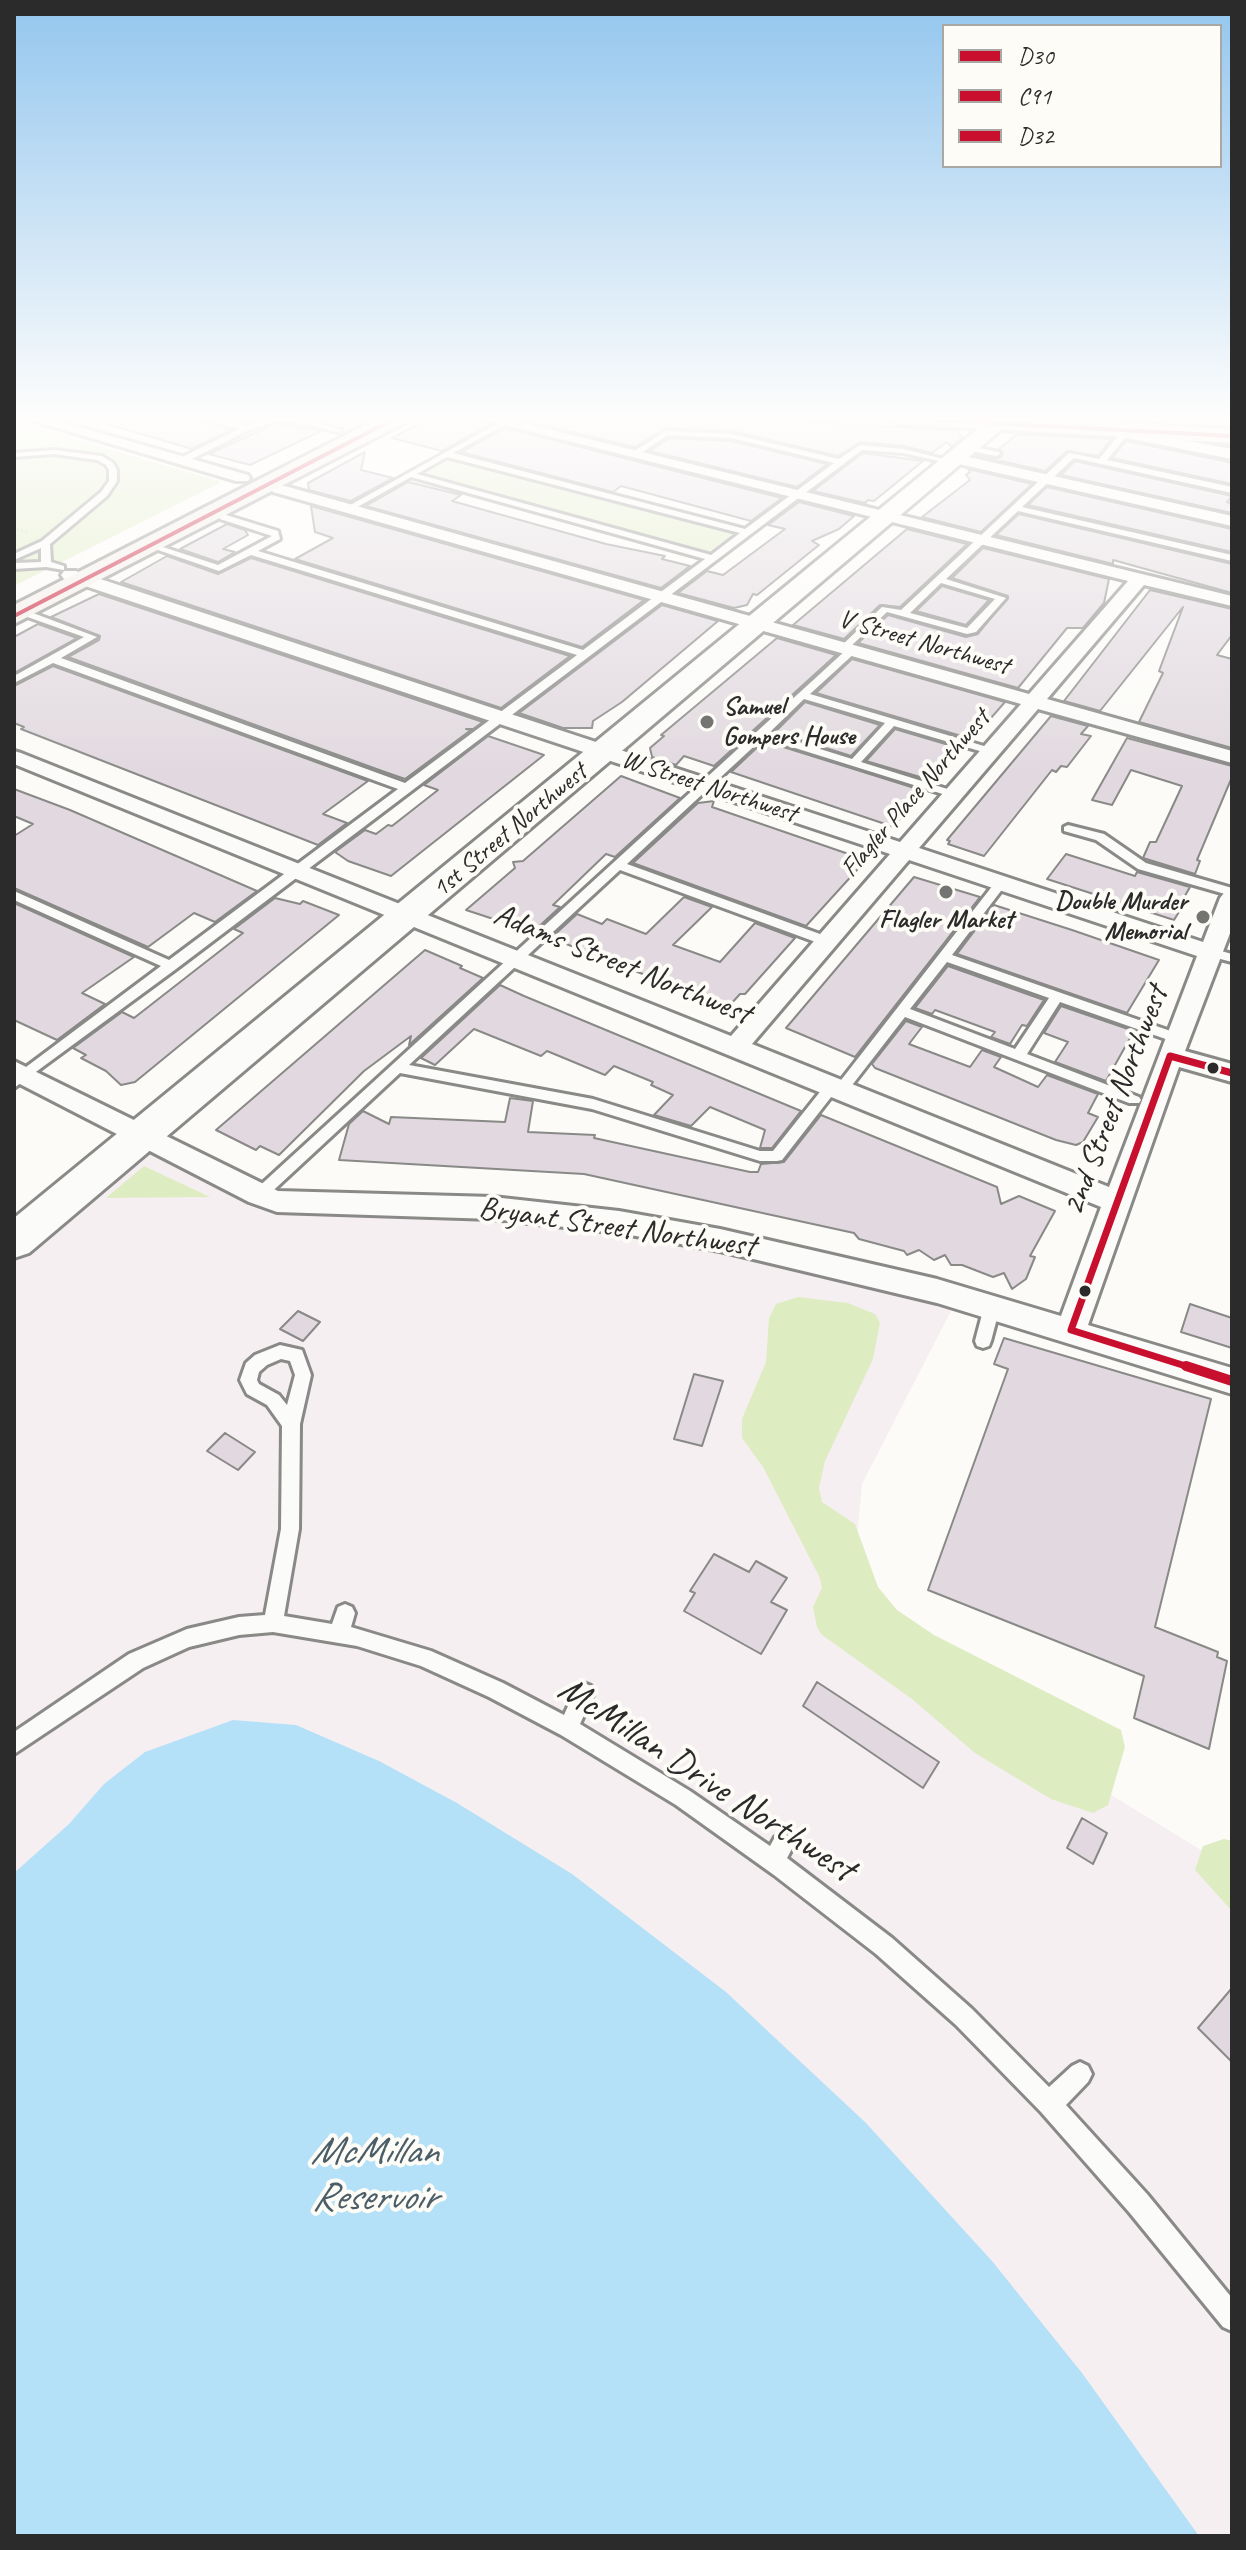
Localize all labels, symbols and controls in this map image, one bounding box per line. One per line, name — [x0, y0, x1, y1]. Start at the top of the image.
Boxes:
legend — [942, 24, 1222, 168]
text: D30 — [1018, 41, 1053, 71]
text: C91 — [1018, 81, 1051, 111]
text: D32 — [1018, 121, 1053, 151]
street label: V Street Northwest — [835, 604, 1013, 682]
place label: Samuel Gompers House — [723, 691, 855, 752]
street label: Flagler Place Northwest — [835, 704, 997, 884]
marker: Samuel Gompers House — [698, 713, 716, 731]
street label: W Street Northwest — [618, 744, 800, 830]
street label: 1st Street Northwest — [426, 757, 594, 905]
marker: Flagler Market — [937, 883, 955, 901]
place label: Double Murder Memorial — [1055, 886, 1187, 948]
street label: Adams Street Northwest — [488, 896, 756, 1034]
place label: Flagler Market — [879, 904, 1013, 936]
marker: Double Murder Memorial — [1194, 908, 1212, 926]
street label: 2nd Street Northwest — [1055, 981, 1177, 1221]
unlabelled marker — [1205, 1060, 1221, 1076]
street label: Bryant Street Northwest — [476, 1190, 758, 1266]
unlabelled marker — [1077, 1283, 1093, 1299]
street label: McMillan Drive Northwest — [549, 1667, 863, 1893]
water label: McMillan Reservoir — [311, 2129, 437, 2223]

